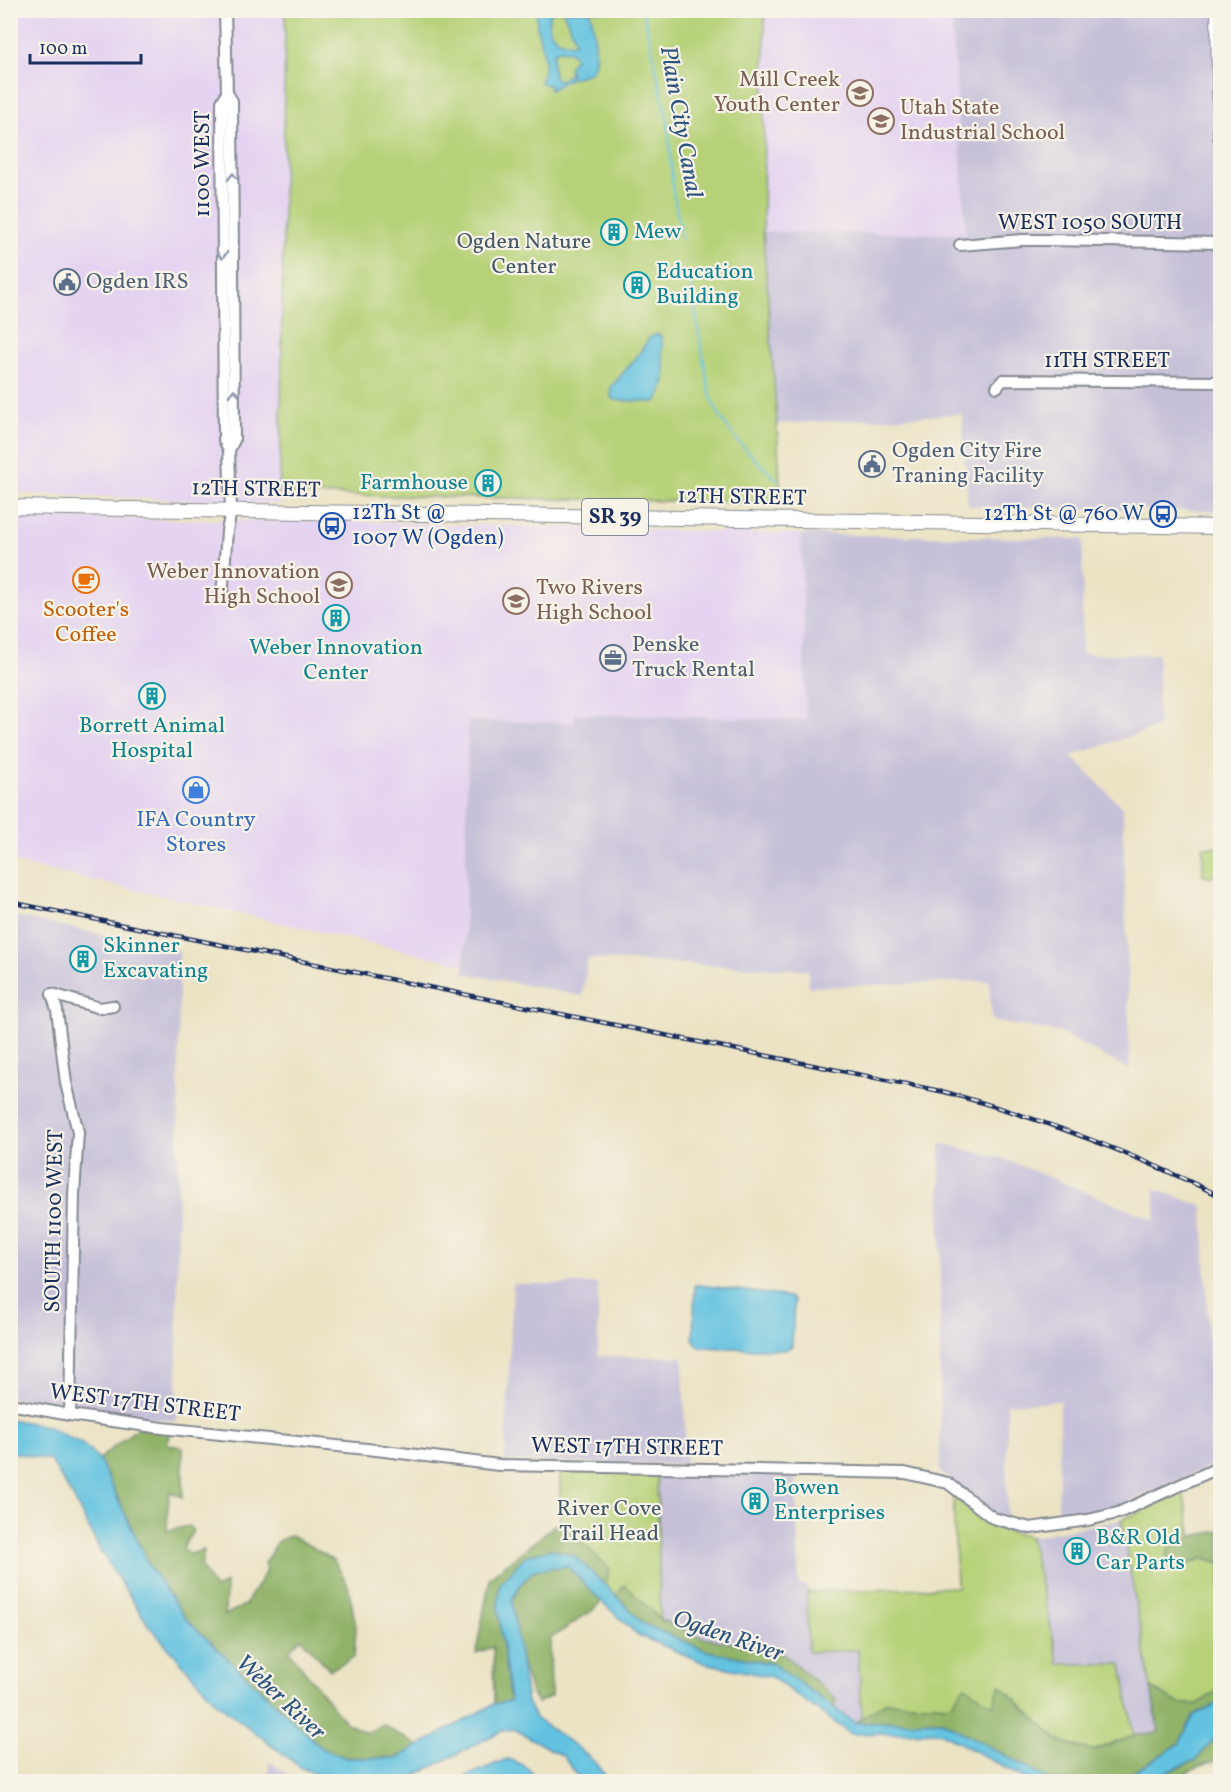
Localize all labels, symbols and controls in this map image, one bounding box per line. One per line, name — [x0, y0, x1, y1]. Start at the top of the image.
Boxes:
scale bar — [30, 27, 141, 65]
text: 100 m — [39, 37, 88, 62]
water label: Plain City Canal — [650, 43, 710, 201]
place label: Mill Creek Youth Center — [714, 65, 840, 121]
school or university icon: Mill Creek Youth Center — [845, 78, 875, 108]
place label: Utah State Industrial School — [900, 93, 1065, 149]
school or university icon: Utah State Industrial School — [866, 106, 896, 136]
street label: 1100 WEST — [188, 110, 219, 218]
one-way arrow — [226, 172, 239, 181]
street label: WEST 1050 SOUTH — [998, 208, 1182, 239]
building icon: Mew — [599, 217, 629, 247]
place label: Mew — [634, 217, 681, 248]
park label: Ogden Nature Center — [457, 227, 591, 283]
one-way arrow — [216, 251, 228, 260]
place label: Education Building — [656, 257, 754, 313]
public building icon: Ogden IRS — [52, 267, 82, 297]
place label: Ogden IRS — [86, 267, 189, 298]
building icon: Education Building — [622, 270, 652, 300]
street label: 11TH STREET — [1044, 346, 1170, 377]
one-way arrow — [228, 388, 240, 397]
place label: Ogden City Fire Traning Facility — [892, 436, 1044, 492]
public building icon: Ogden City Fire Traning Facility — [857, 449, 887, 479]
place label: Farmhouse — [360, 468, 468, 499]
building icon: Farmhouse — [473, 468, 503, 498]
street label: 12TH STREET — [191, 473, 321, 507]
street label: 12TH STREET — [677, 481, 807, 515]
place label: 12Th St @ 1007 W (Ogden) — [352, 498, 504, 554]
road number: SR 39 — [582, 499, 648, 535]
place label: 12Th St @ 760 W — [984, 499, 1144, 530]
bus stop icon: 12Th St @ 760 W — [1148, 499, 1178, 529]
bus stop icon: 12Th St @ 1007 W (Ogden) — [317, 511, 347, 541]
place label: Weber Innovation High School — [146, 557, 320, 613]
cafe icon: Scooter's Coffee — [71, 565, 101, 595]
school or university icon: Weber Innovation High School — [324, 570, 354, 600]
place label: Two Rivers High School — [536, 573, 652, 629]
school or university icon: Two Rivers High School — [501, 586, 531, 616]
place label: Scooter's Coffee — [43, 595, 129, 651]
building icon: Weber Innovation Center — [321, 603, 351, 633]
place label: Penske Truck Rental — [632, 630, 755, 686]
place label: Weber Innovation Center — [249, 633, 423, 689]
office icon: Penske Truck Rental — [598, 643, 628, 673]
building icon: Borrett Animal Hospital — [137, 681, 167, 711]
place label: Borrett Animal Hospital — [79, 711, 225, 767]
shop icon: IFA Country Stores — [181, 775, 211, 805]
place label: IFA Country Stores — [136, 805, 256, 861]
place label: Skinner Excavating — [103, 931, 208, 987]
building icon: Skinner Excavating — [68, 944, 98, 974]
street label: SOUTH 1100 WEST — [38, 1129, 72, 1313]
street label: WEST 17TH STREET — [48, 1377, 242, 1431]
street label: WEST 17TH STREET — [531, 1431, 723, 1465]
place label: Bowen Enterprises — [774, 1473, 885, 1529]
building icon: Bowen Enterprises — [740, 1486, 770, 1516]
park label: River Cove Trail Head — [557, 1494, 661, 1550]
place label: B&R Old Car Parts — [1096, 1523, 1185, 1579]
building icon: B&R Old Car Parts — [1062, 1536, 1092, 1566]
water label: Ogden River — [668, 1602, 789, 1672]
water label: Weber River — [227, 1647, 334, 1750]

